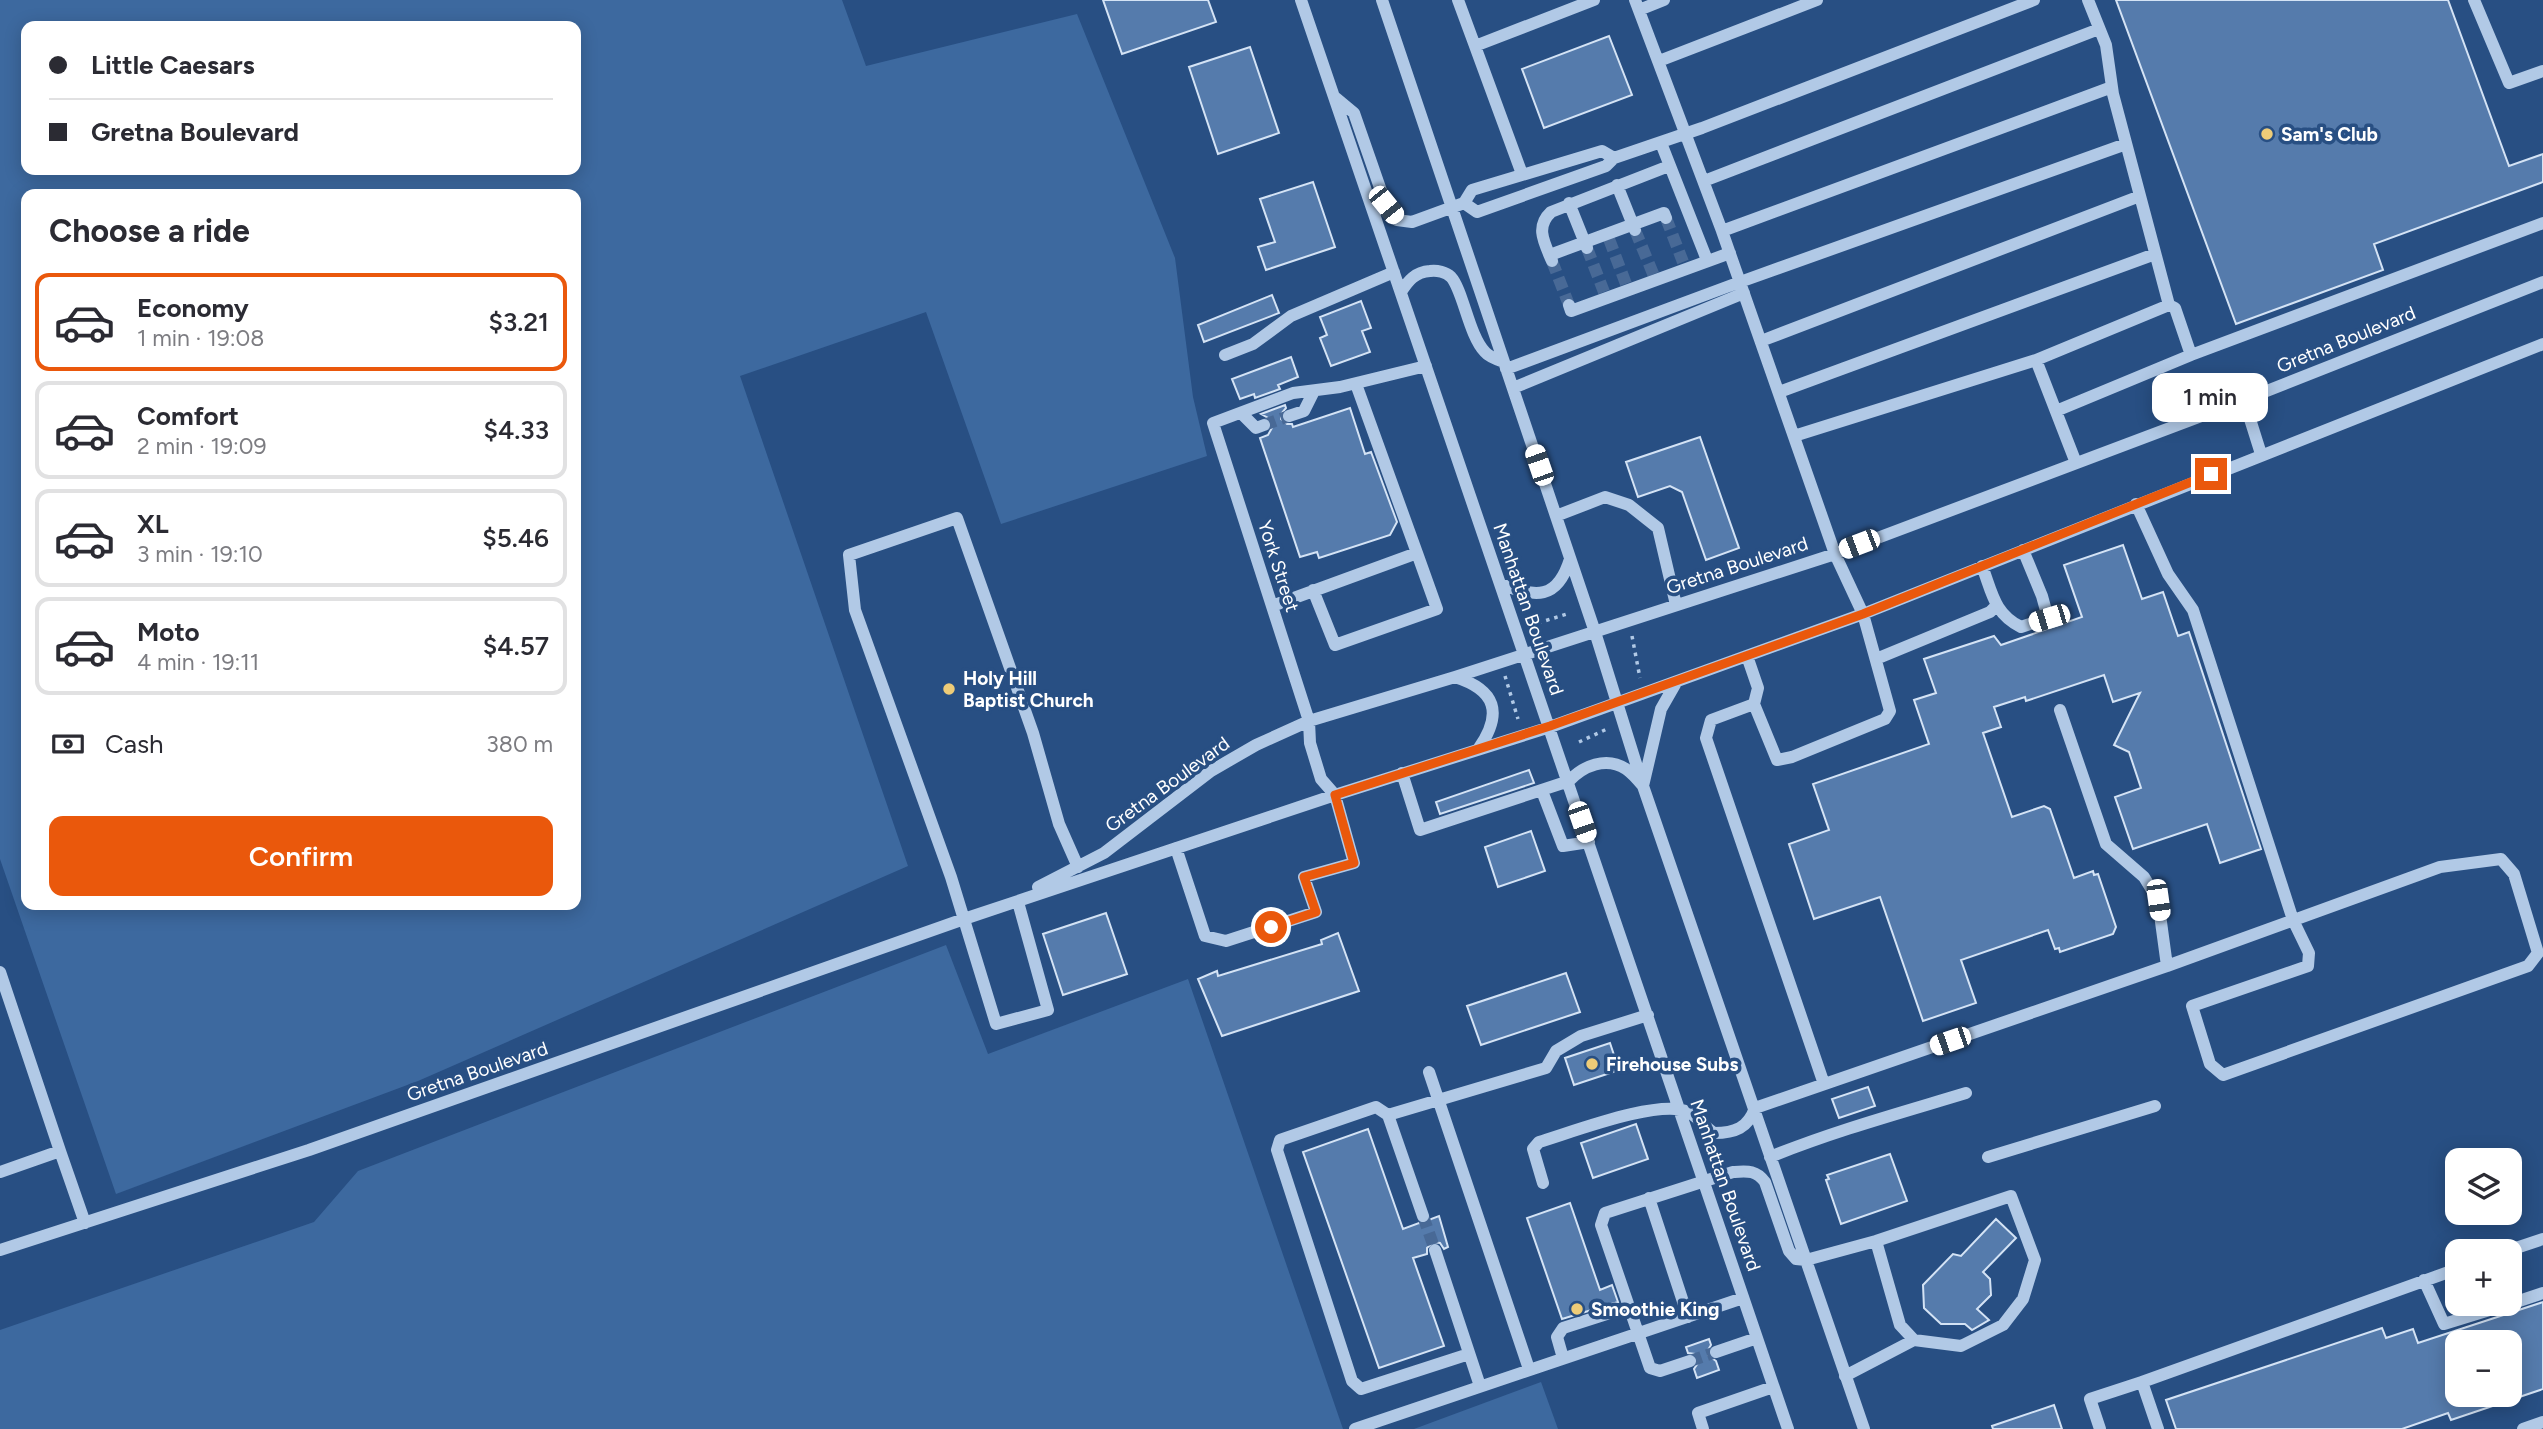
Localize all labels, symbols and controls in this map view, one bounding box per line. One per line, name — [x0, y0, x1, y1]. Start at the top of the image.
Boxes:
text: Little Caesars — [91, 49, 255, 81]
text: Gretna Boulevard — [91, 116, 299, 148]
place label: Sam's Club — [2281, 123, 2378, 146]
marker: Sam's Club — [2259, 126, 2275, 142]
car — [1365, 182, 1408, 228]
text: Choose a ride — [49, 212, 250, 250]
icon: car — [53, 291, 116, 354]
text: Economy — [137, 292, 249, 324]
street label: Gretna Boulevard — [2273, 301, 2419, 378]
text: $3.21 — [488, 306, 549, 338]
text: 1 min · 19:08 — [137, 324, 264, 352]
callout: 1 min — [2153, 372, 2269, 421]
text: 1 min — [2183, 383, 2237, 411]
icon: car — [53, 399, 116, 462]
text: Comfort — [137, 400, 239, 432]
text: $4.33 — [483, 414, 549, 446]
text: 2 min · 19:09 — [137, 432, 267, 460]
car — [1523, 442, 1556, 488]
route end — [2195, 458, 2227, 490]
icon: car — [53, 507, 116, 570]
text: XL — [137, 508, 169, 540]
street label: York Street — [1253, 517, 1304, 615]
street label: Manhattan Boulevard — [1488, 520, 1569, 698]
text: $5.46 — [482, 522, 549, 554]
car — [1836, 527, 1883, 561]
street label: Gretna Boulevard — [1663, 532, 1811, 599]
text: 3 min · 19:10 — [137, 540, 263, 568]
car — [2026, 602, 2073, 634]
icon: car — [53, 615, 116, 678]
text: Moto — [137, 616, 200, 648]
text: $4.57 — [483, 630, 549, 662]
text: 4 min · 19:11 — [137, 648, 259, 676]
place label: Holy Hill Baptist Church — [963, 667, 1094, 712]
marker: Holy Hill Baptist Church — [941, 681, 957, 697]
icon: cash — [49, 725, 87, 763]
text: Cash — [105, 728, 164, 760]
text: 380 m — [486, 730, 553, 758]
street label: Gretna Boulevard — [1101, 732, 1234, 837]
car — [1566, 799, 1599, 845]
button: Confirm — [49, 816, 553, 896]
car — [2145, 878, 2172, 922]
route start — [1255, 911, 1287, 943]
car — [1927, 1024, 1974, 1058]
street label: Gretna Boulevard — [404, 1037, 551, 1106]
place label: Firehouse Subs — [1606, 1053, 1738, 1076]
marker: Firehouse Subs — [1584, 1056, 1600, 1072]
street label: Manhattan Boulevard — [1685, 1096, 1766, 1274]
map controls — [2445, 1148, 2522, 1407]
button: layers — [2445, 1148, 2522, 1225]
button: + — [2445, 1239, 2522, 1316]
place label: Smoothie King — [1591, 1298, 1720, 1321]
marker: Smoothie King — [1569, 1301, 1585, 1317]
button: − — [2445, 1330, 2522, 1407]

